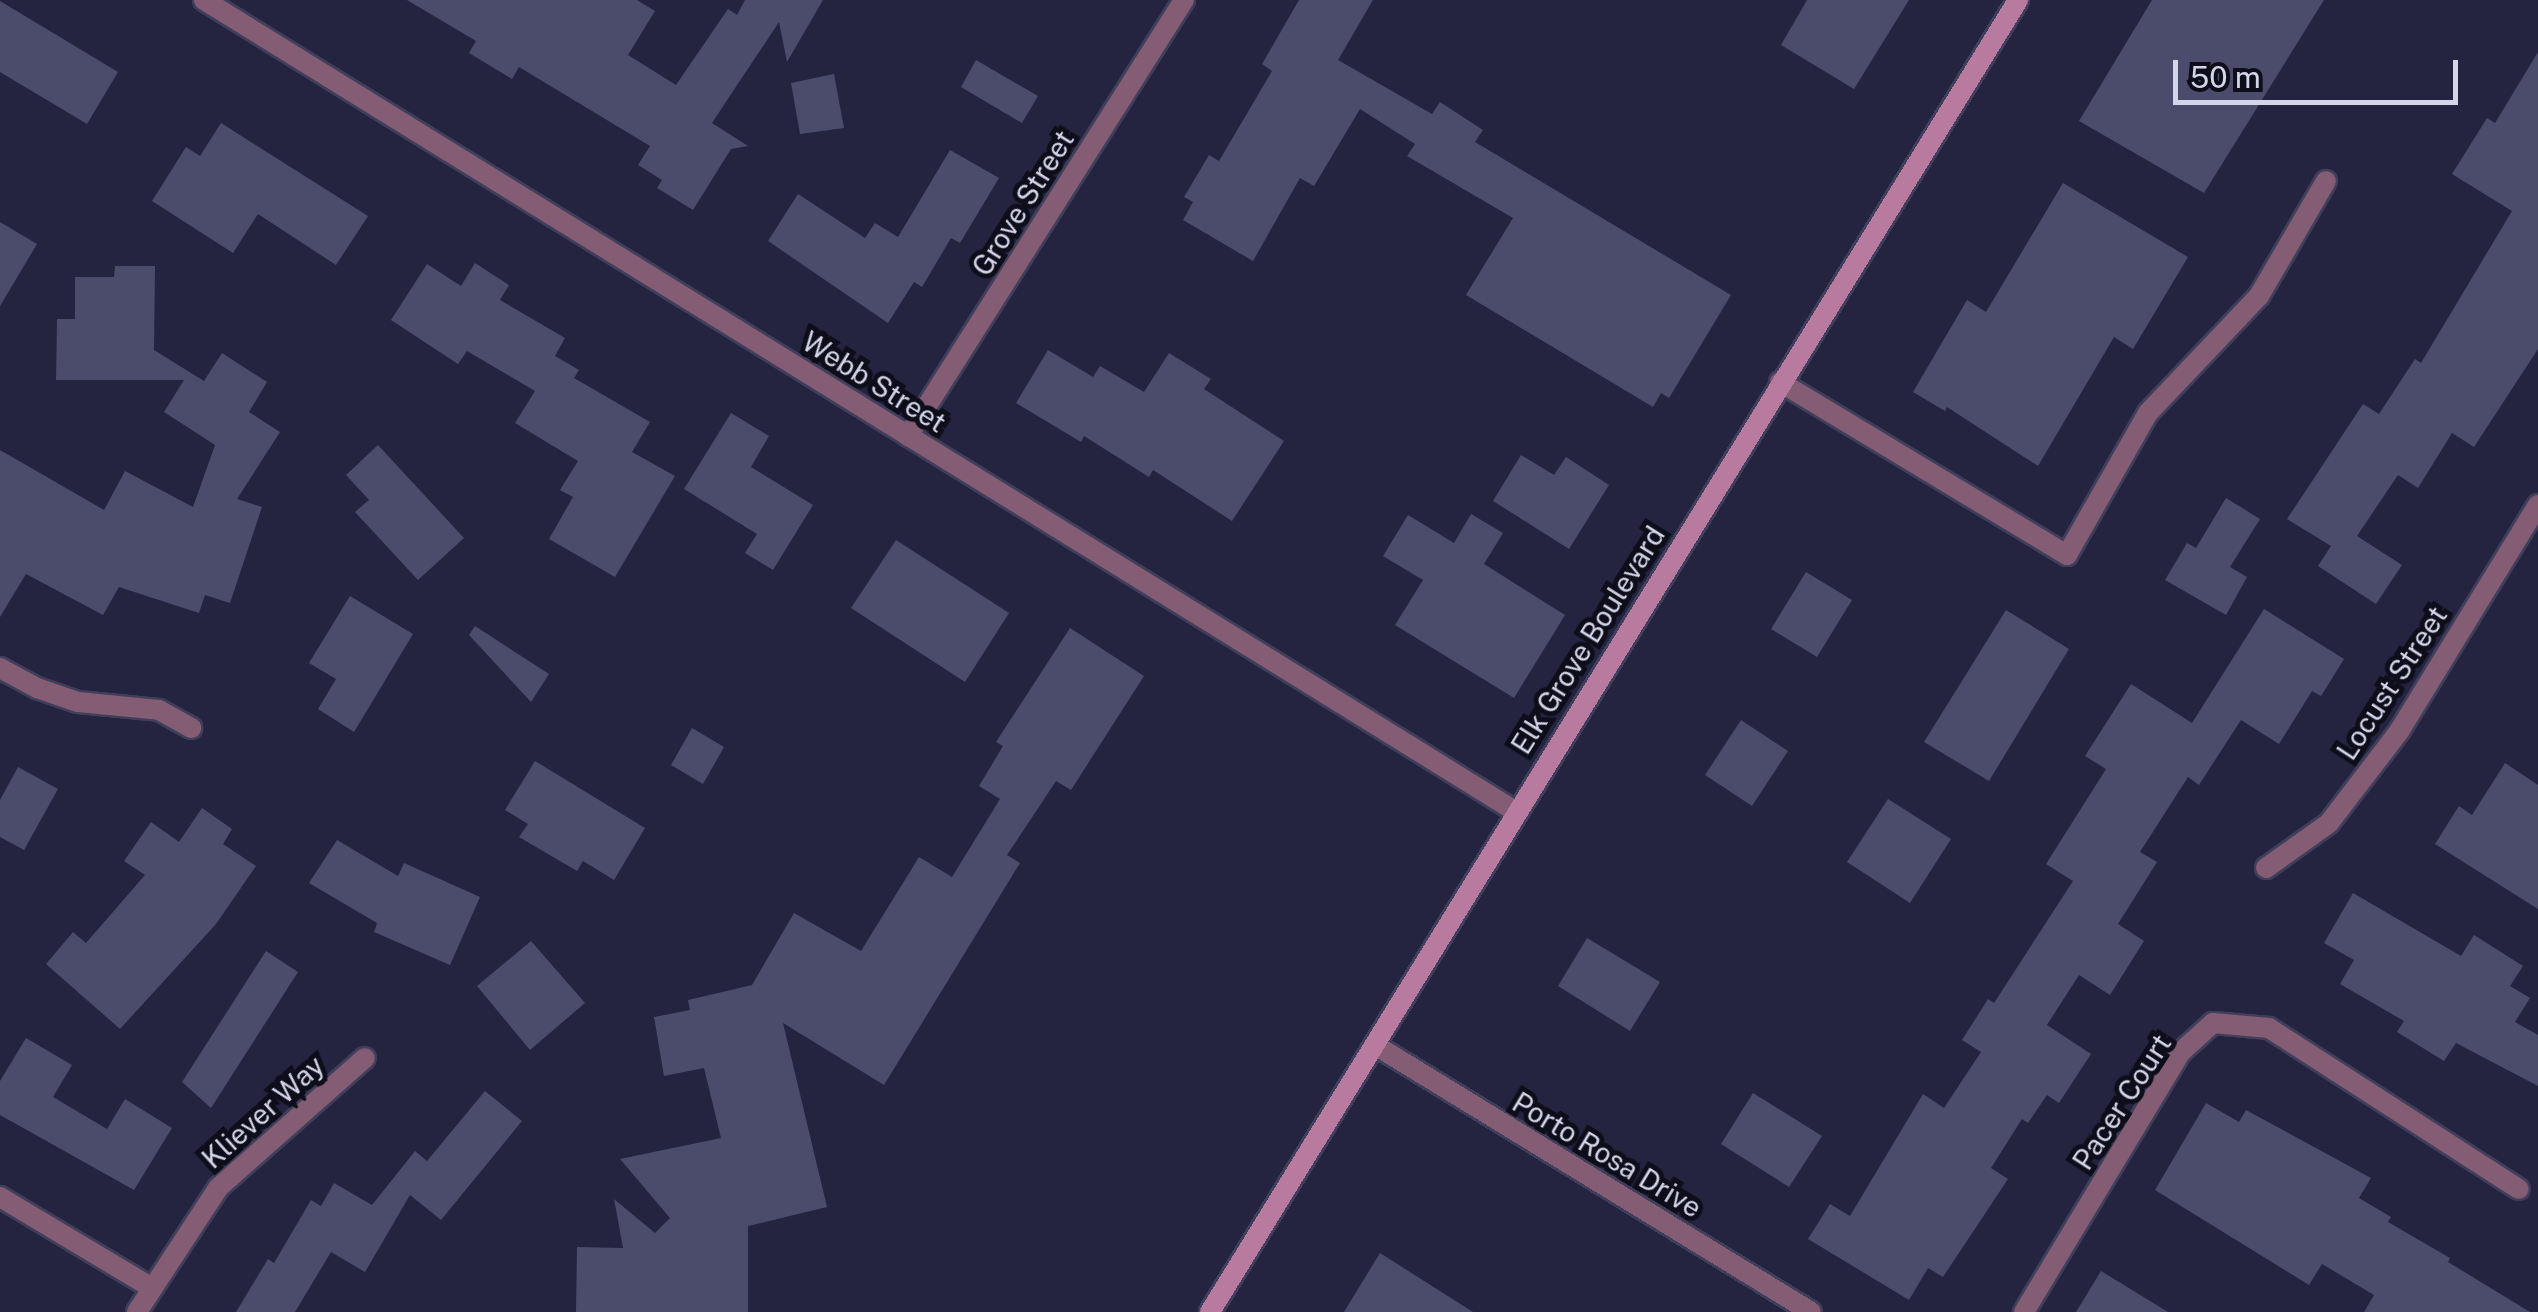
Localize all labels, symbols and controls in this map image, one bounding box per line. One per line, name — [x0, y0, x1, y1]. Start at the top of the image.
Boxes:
scale bar — [2178, 40, 2463, 102]
text: 50 m — [2190, 59, 2261, 95]
street label: Grove Street — [965, 124, 1081, 282]
street label: Webb Street — [796, 324, 952, 440]
street label: Elk Grove Boulevard — [1504, 520, 1672, 760]
street label: Locust Street — [2330, 600, 2454, 766]
street label: Pacer Court — [2066, 1028, 2178, 1176]
street label: Kliever Way — [195, 1048, 331, 1176]
street label: Porto Rosa Drive — [1506, 1085, 1708, 1225]

